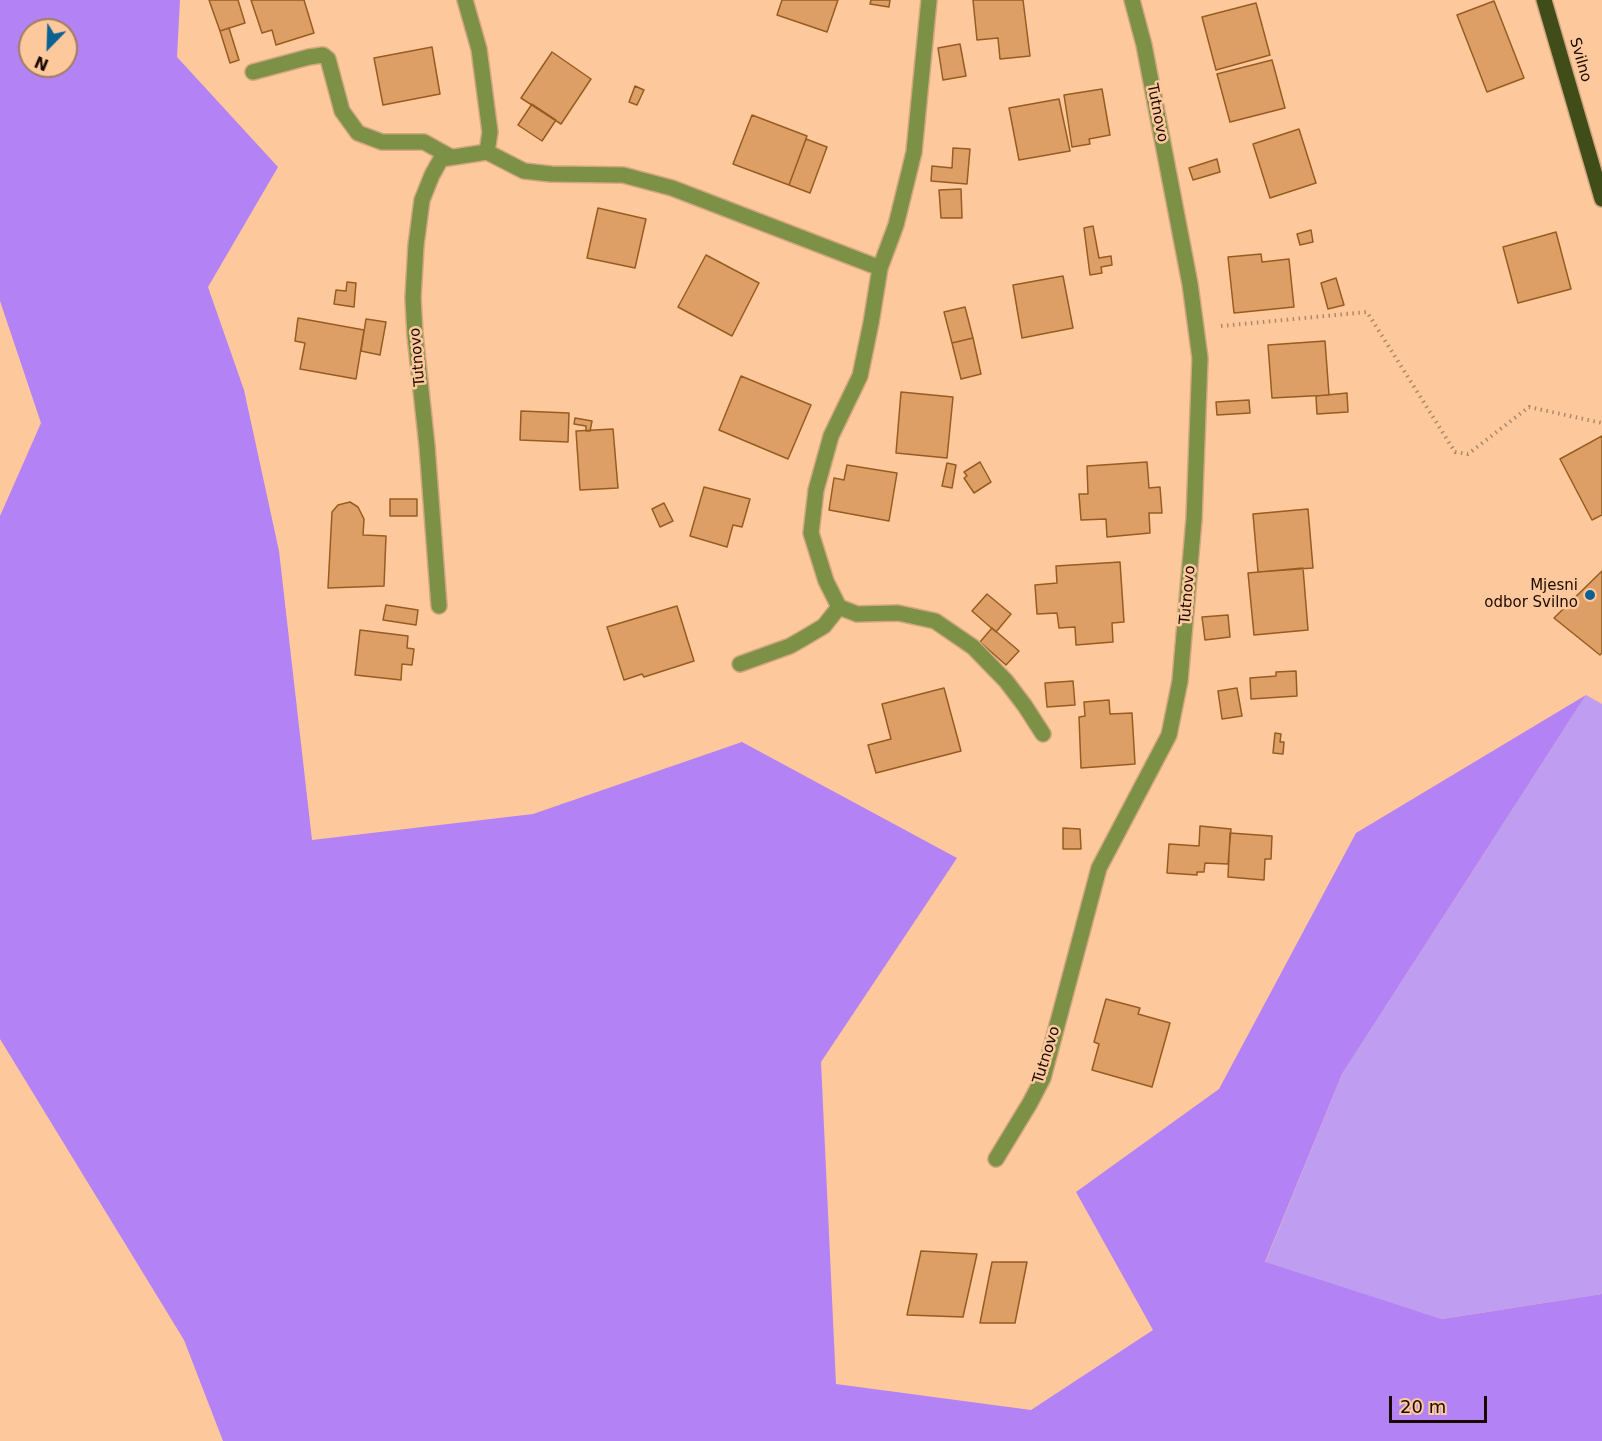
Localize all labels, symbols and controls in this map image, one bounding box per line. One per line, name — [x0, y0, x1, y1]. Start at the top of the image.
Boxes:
north arrow — [18, 18, 78, 78]
street label: Svilno — [1565, 36, 1595, 84]
text: N — [32, 52, 51, 75]
street label: Tutnovo — [1143, 82, 1171, 144]
street label: Tutnovo — [406, 327, 430, 387]
street label: Tutnovo — [1176, 565, 1200, 625]
place label: Mjesni odbor Svilno — [1484, 577, 1578, 612]
marker: Mjesni odbor Svilno — [1583, 588, 1597, 602]
street label: Tutnovo — [1030, 1024, 1064, 1086]
scale bar — [1392, 1384, 1490, 1422]
text: 20 m — [1400, 1396, 1446, 1417]

